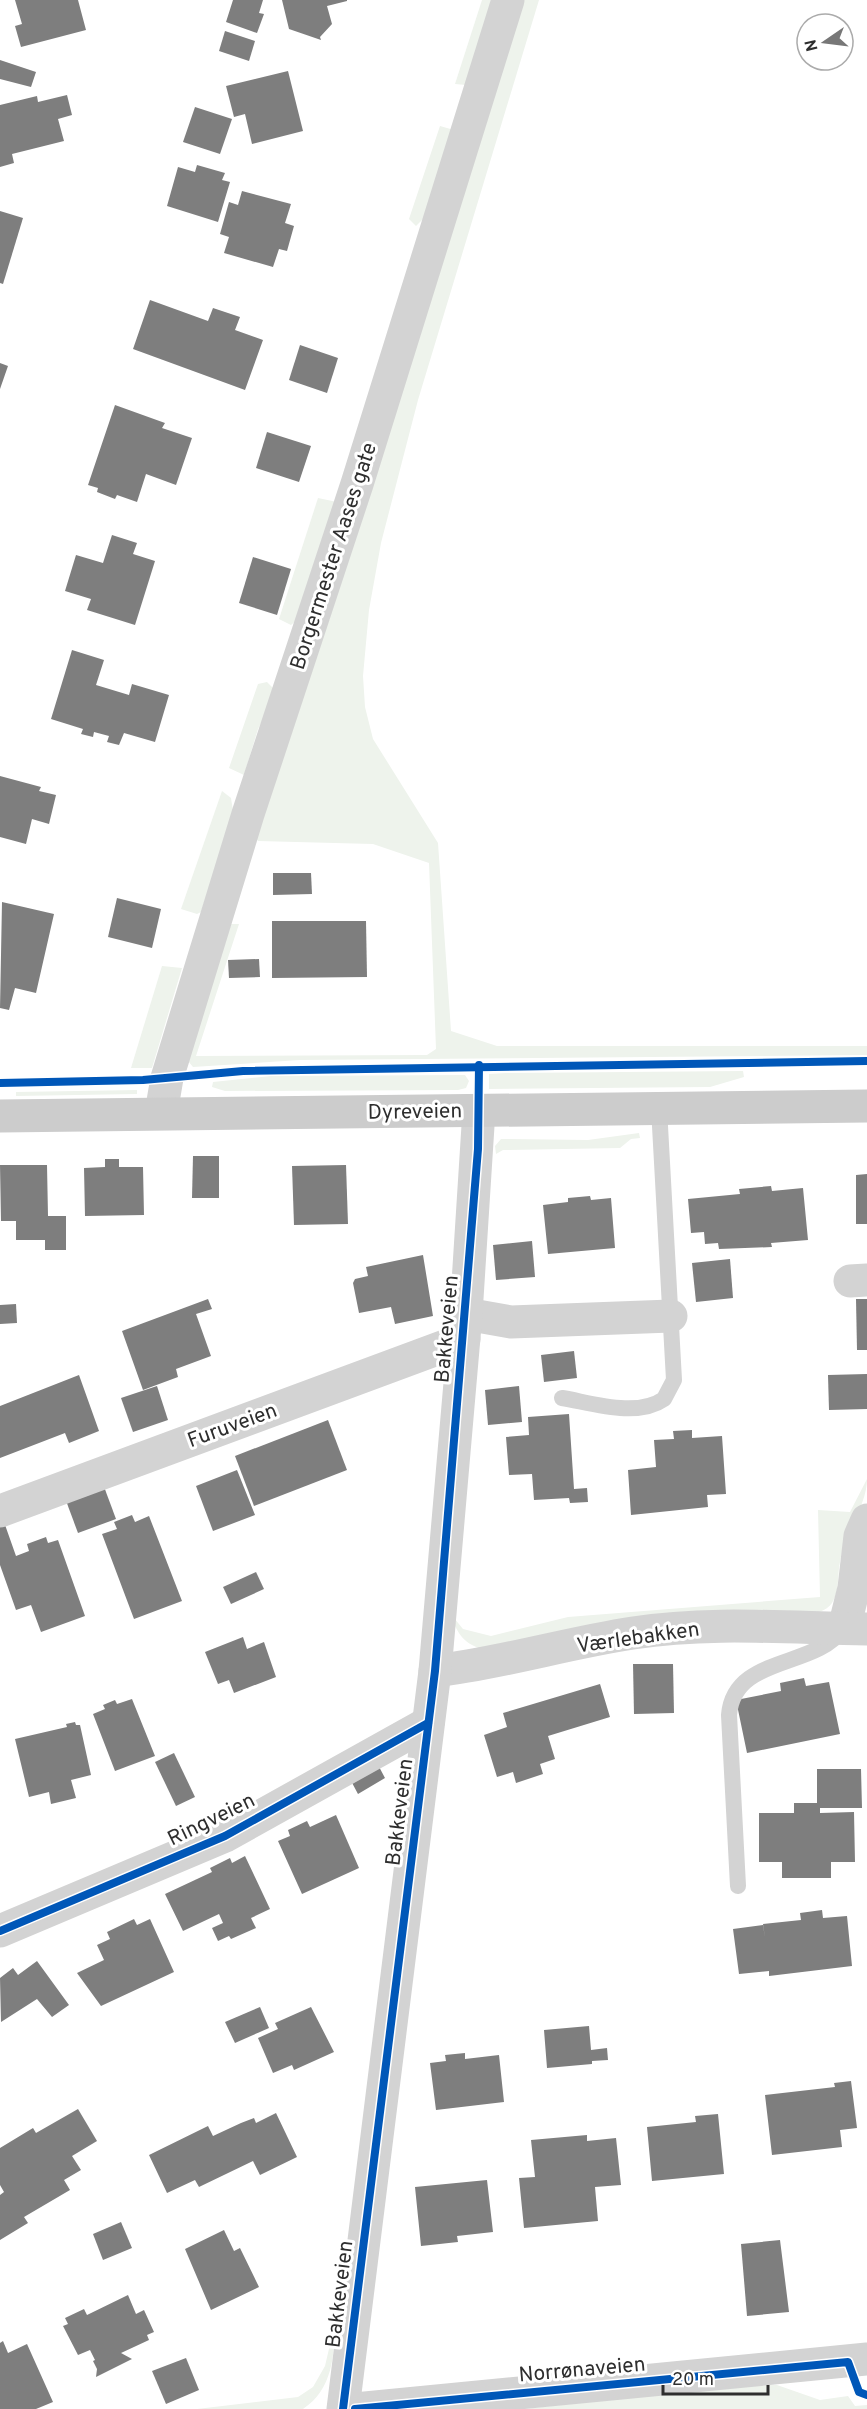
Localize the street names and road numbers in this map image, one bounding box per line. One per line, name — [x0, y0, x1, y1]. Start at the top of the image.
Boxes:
street label: Borgermester Aases gate — [285, 439, 384, 673]
street label: Dyreveien — [368, 1098, 463, 1127]
street label: Bakkeveien — [429, 1274, 466, 1384]
street label: Furuveien — [184, 1398, 281, 1455]
street label: Værlebakken — [575, 1617, 701, 1660]
street label: Bakkeveien — [380, 1757, 420, 1868]
street label: Ringveien — [163, 1788, 260, 1853]
street label: Bakkeveien — [320, 2239, 360, 2350]
street label: Norrønaveien — [518, 2351, 647, 2389]

